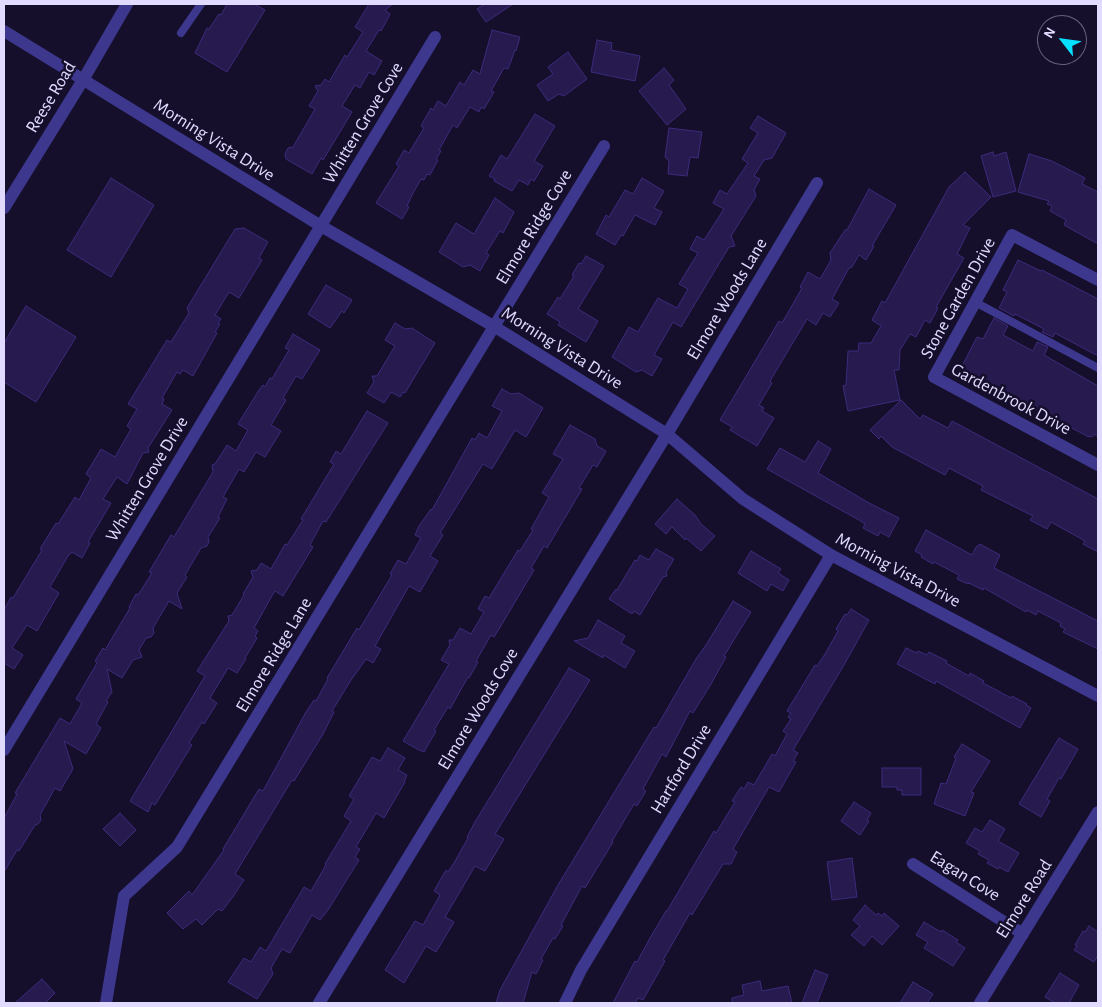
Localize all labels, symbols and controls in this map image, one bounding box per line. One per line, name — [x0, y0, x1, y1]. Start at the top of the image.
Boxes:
north arrow — [1037, 15, 1087, 65]
text: N — [1041, 25, 1058, 41]
street label: Reese Road — [21, 57, 81, 137]
street label: Whitten Grove Cove — [318, 58, 408, 188]
street label: Morning Vista Drive — [149, 94, 279, 186]
street label: Elmore Ridge Cove — [491, 166, 577, 288]
street label: Elmore Woods Lane — [682, 234, 772, 364]
street label: Stone Garden Drive — [916, 234, 1000, 362]
street label: Morning Vista Drive — [497, 302, 627, 394]
street label: Gardenbrook Drive — [947, 358, 1075, 440]
street label: Whitten Grove Drive — [101, 412, 193, 546]
street label: Morning Vista Drive — [832, 528, 964, 612]
street label: Elmore Ridge Lane — [231, 594, 317, 716]
street label: Elmore Woods Cove — [433, 644, 523, 774]
street label: Hartford Drive — [646, 720, 716, 818]
street label: Eagan Cove — [926, 846, 1004, 906]
street label: Elmore Road — [991, 856, 1057, 942]

